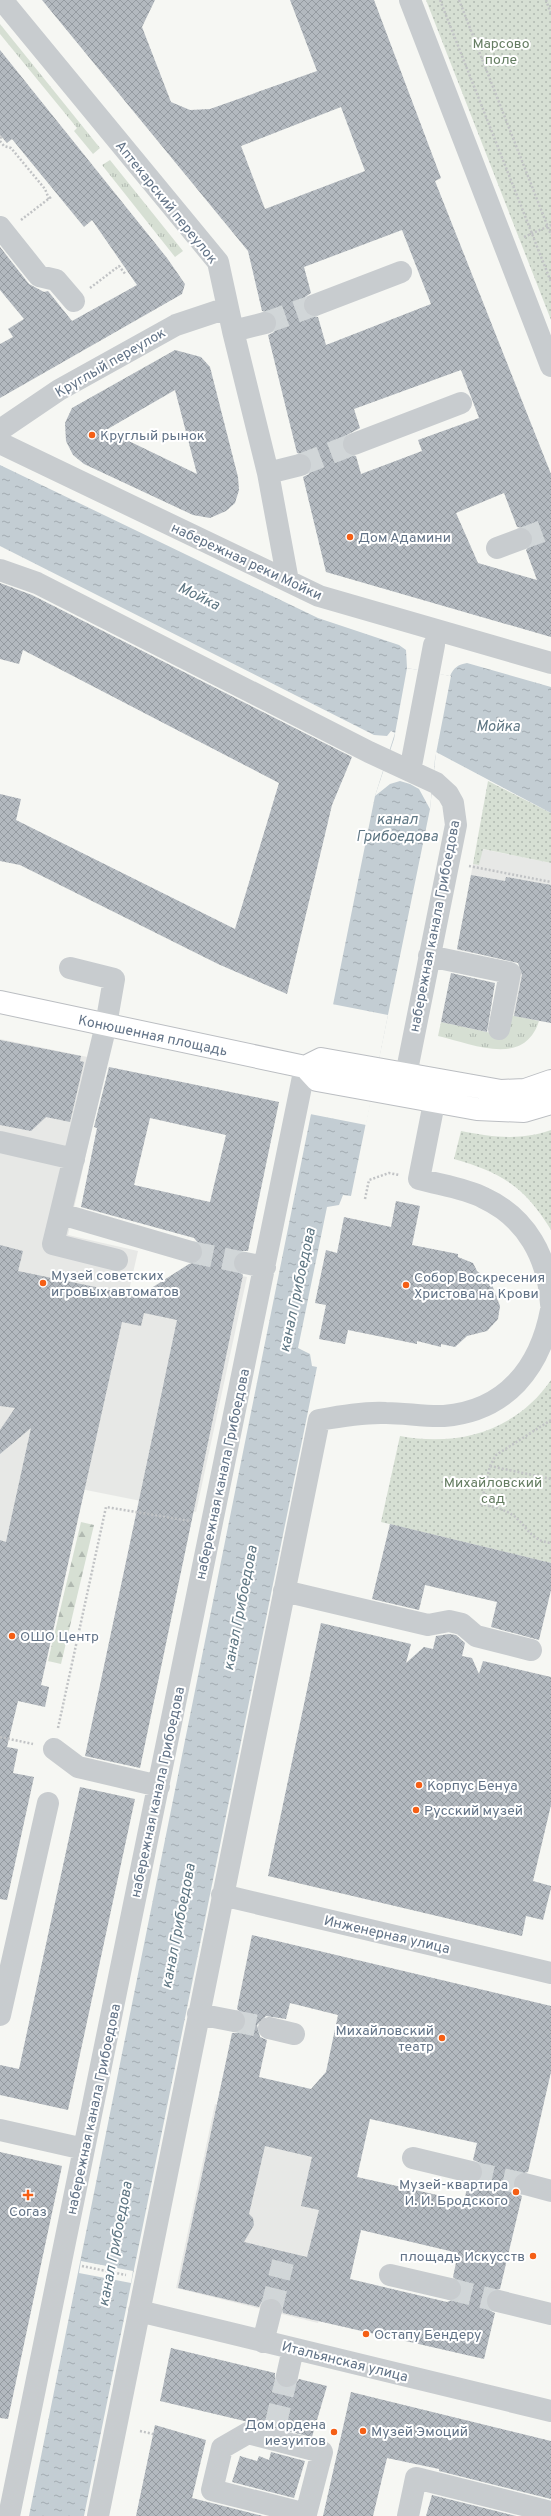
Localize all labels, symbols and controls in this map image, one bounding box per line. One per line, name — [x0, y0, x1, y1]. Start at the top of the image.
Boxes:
park label: Марсово поле — [473, 36, 530, 69]
street label: Аптекарский переулок — [111, 138, 221, 268]
street label: Круглый переулок — [53, 325, 169, 402]
place label: Круглый рынок — [100, 428, 205, 445]
marker: Круглый рынок — [87, 430, 97, 440]
street label: набережная реки Мойки — [168, 520, 325, 605]
place label: Дом Адамини — [358, 530, 451, 547]
marker: Дом Адамини — [345, 532, 355, 542]
water label: Мойка — [174, 579, 223, 616]
water label: Мойка — [476, 718, 520, 737]
water label: канал Грибоедова — [356, 811, 438, 847]
street label: набережная канала Грибоедова — [407, 819, 464, 1034]
street label: Конюшенная площадь — [77, 1012, 229, 1061]
water label: канал Грибоедова — [276, 1226, 321, 1354]
place label: Музей советских игровых автоматов — [51, 1268, 179, 1301]
place label: Собор Воскресения Христова на Крови — [414, 1270, 545, 1303]
marker: Музей советских игровых автоматов — [38, 1278, 48, 1288]
marker: Собор Воскресения Христова на Крови — [401, 1280, 411, 1290]
street label: набережная канала Грибоедова — [193, 1367, 254, 1581]
park label: Михайловский сад — [444, 1475, 542, 1508]
water label: канал Грибоедова — [220, 1544, 263, 1672]
place label: ОШО Центр — [20, 1629, 99, 1646]
marker: ОШО Центр — [7, 1631, 17, 1641]
street label: набережная канала Грибоедова — [128, 1685, 189, 1899]
place label: Корпус Бенуа — [427, 1778, 518, 1795]
marker: Корпус Бенуа — [414, 1780, 424, 1790]
place label: Русский музей — [424, 1803, 523, 1820]
marker: Русский музей — [411, 1805, 421, 1815]
water label: канал Грибоедова — [158, 1862, 201, 1990]
street label: Инженерная улица — [322, 1913, 451, 1958]
street label: набережная канала Грибоедова — [64, 2002, 125, 2216]
place label: Михайловский театр — [335, 2023, 434, 2056]
marker: Михайловский театр — [437, 2033, 447, 2043]
place label: Музей-квартира И. И. Бродского — [399, 2177, 508, 2210]
water label: канал Грибоедова — [95, 2180, 138, 2308]
marker: Музей-квартира И. И. Бродского — [511, 2187, 521, 2197]
marker: Согаз — [22, 2189, 34, 2201]
place label: Согаз — [9, 2204, 47, 2221]
place label: площадь Искусств — [400, 2249, 525, 2266]
marker: площадь Искусств — [528, 2251, 538, 2261]
place label: Остапу Бендеру — [374, 2327, 482, 2344]
marker: Остапу Бендеру — [361, 2329, 371, 2339]
street label: Итальянская улица — [280, 2339, 410, 2386]
place label: Дом ордена иезуитов — [245, 2417, 326, 2450]
place label: Музей Эмоций — [371, 2424, 468, 2441]
marker: Музей Эмоций — [358, 2426, 368, 2436]
marker: Дом ордена иезуитов — [329, 2427, 339, 2437]

